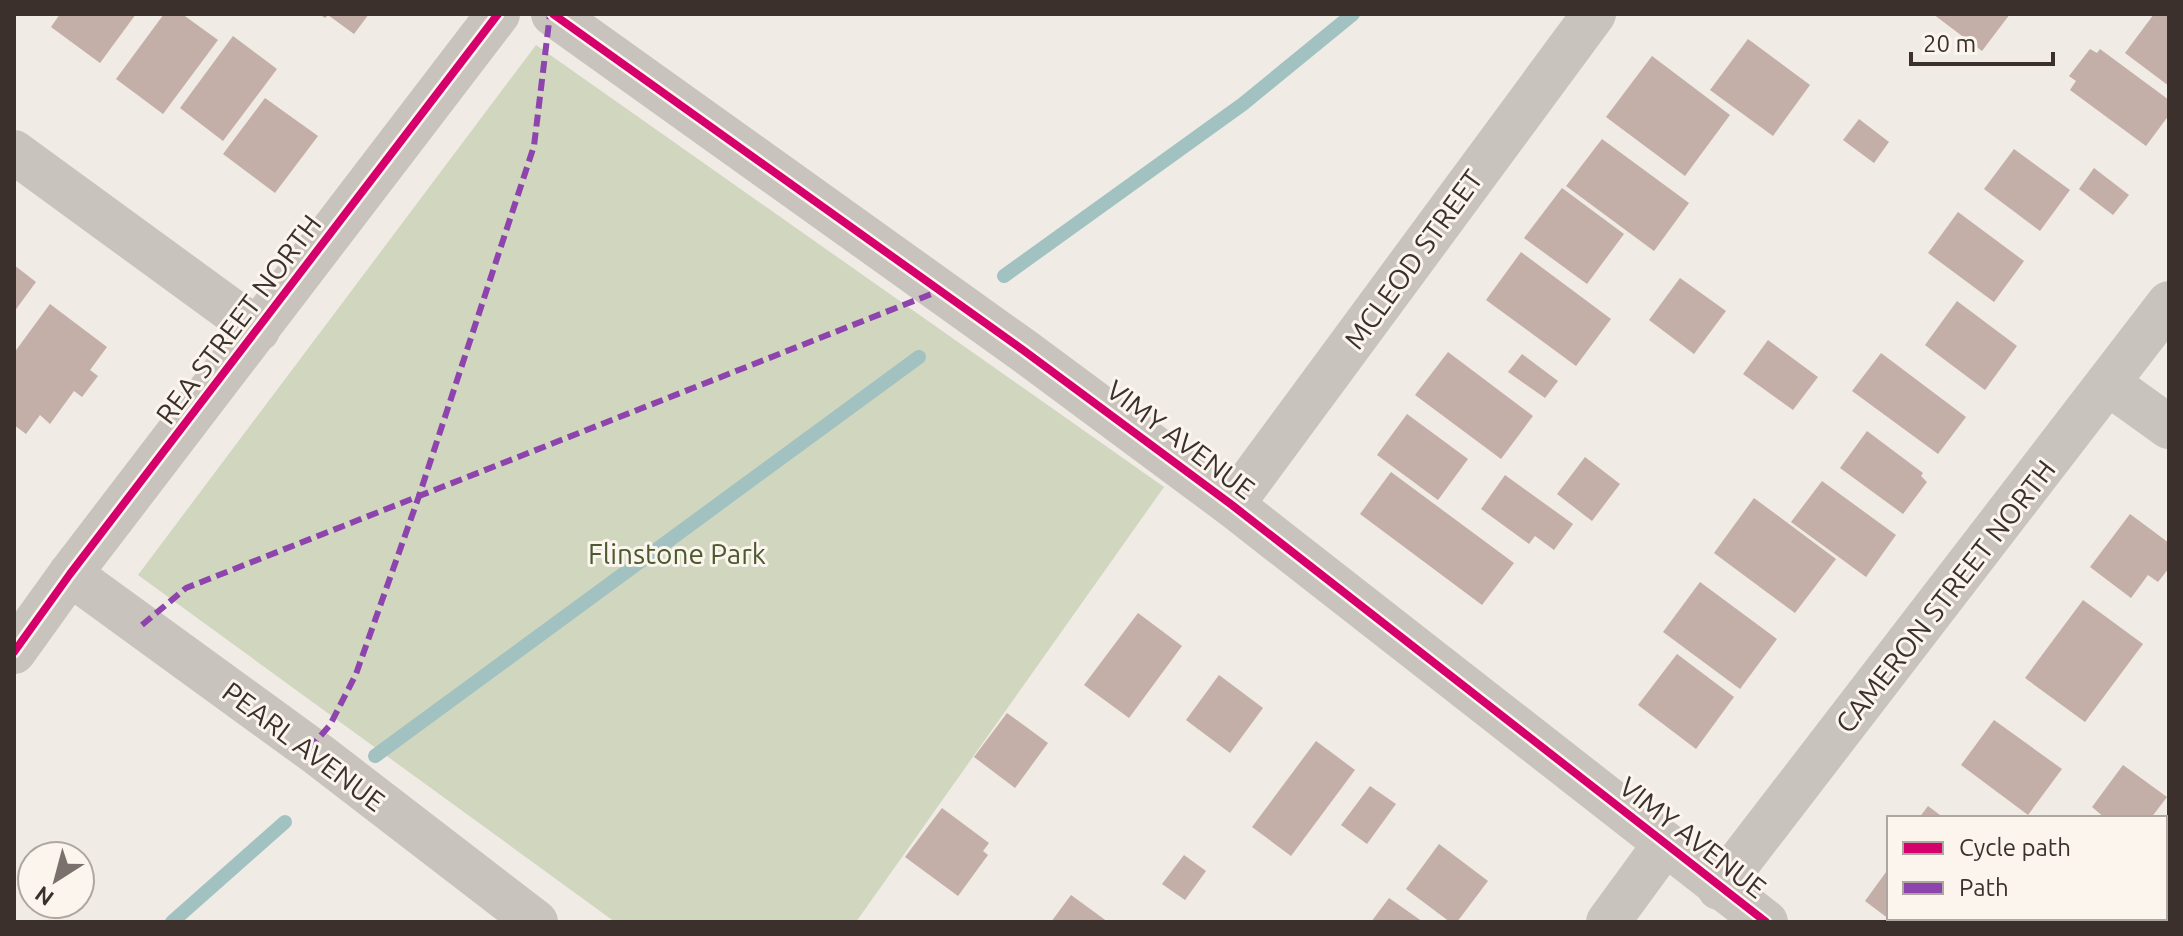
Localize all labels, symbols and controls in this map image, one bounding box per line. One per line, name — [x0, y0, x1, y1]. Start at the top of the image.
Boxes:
scale bar — [1911, 16, 2053, 66]
text: 20 m — [1923, 30, 1976, 57]
street label: MCLEOD STREET — [1338, 163, 1489, 354]
street label: REA STREET NORTH — [149, 208, 327, 430]
street label: VIMY AVENUE — [1101, 373, 1261, 505]
street label: CAMERON STREET NORTH — [1829, 454, 2061, 738]
park label: Flinstone Park — [588, 538, 766, 569]
street label: PEARL AVENUE — [217, 675, 391, 817]
street label: VIMY AVENUE — [1614, 770, 1772, 904]
legend — [1887, 816, 2167, 920]
text: Cycle path — [1959, 834, 2071, 861]
north arrow — [16, 840, 96, 920]
text: Path — [1959, 874, 2009, 901]
text: N — [30, 882, 58, 912]

